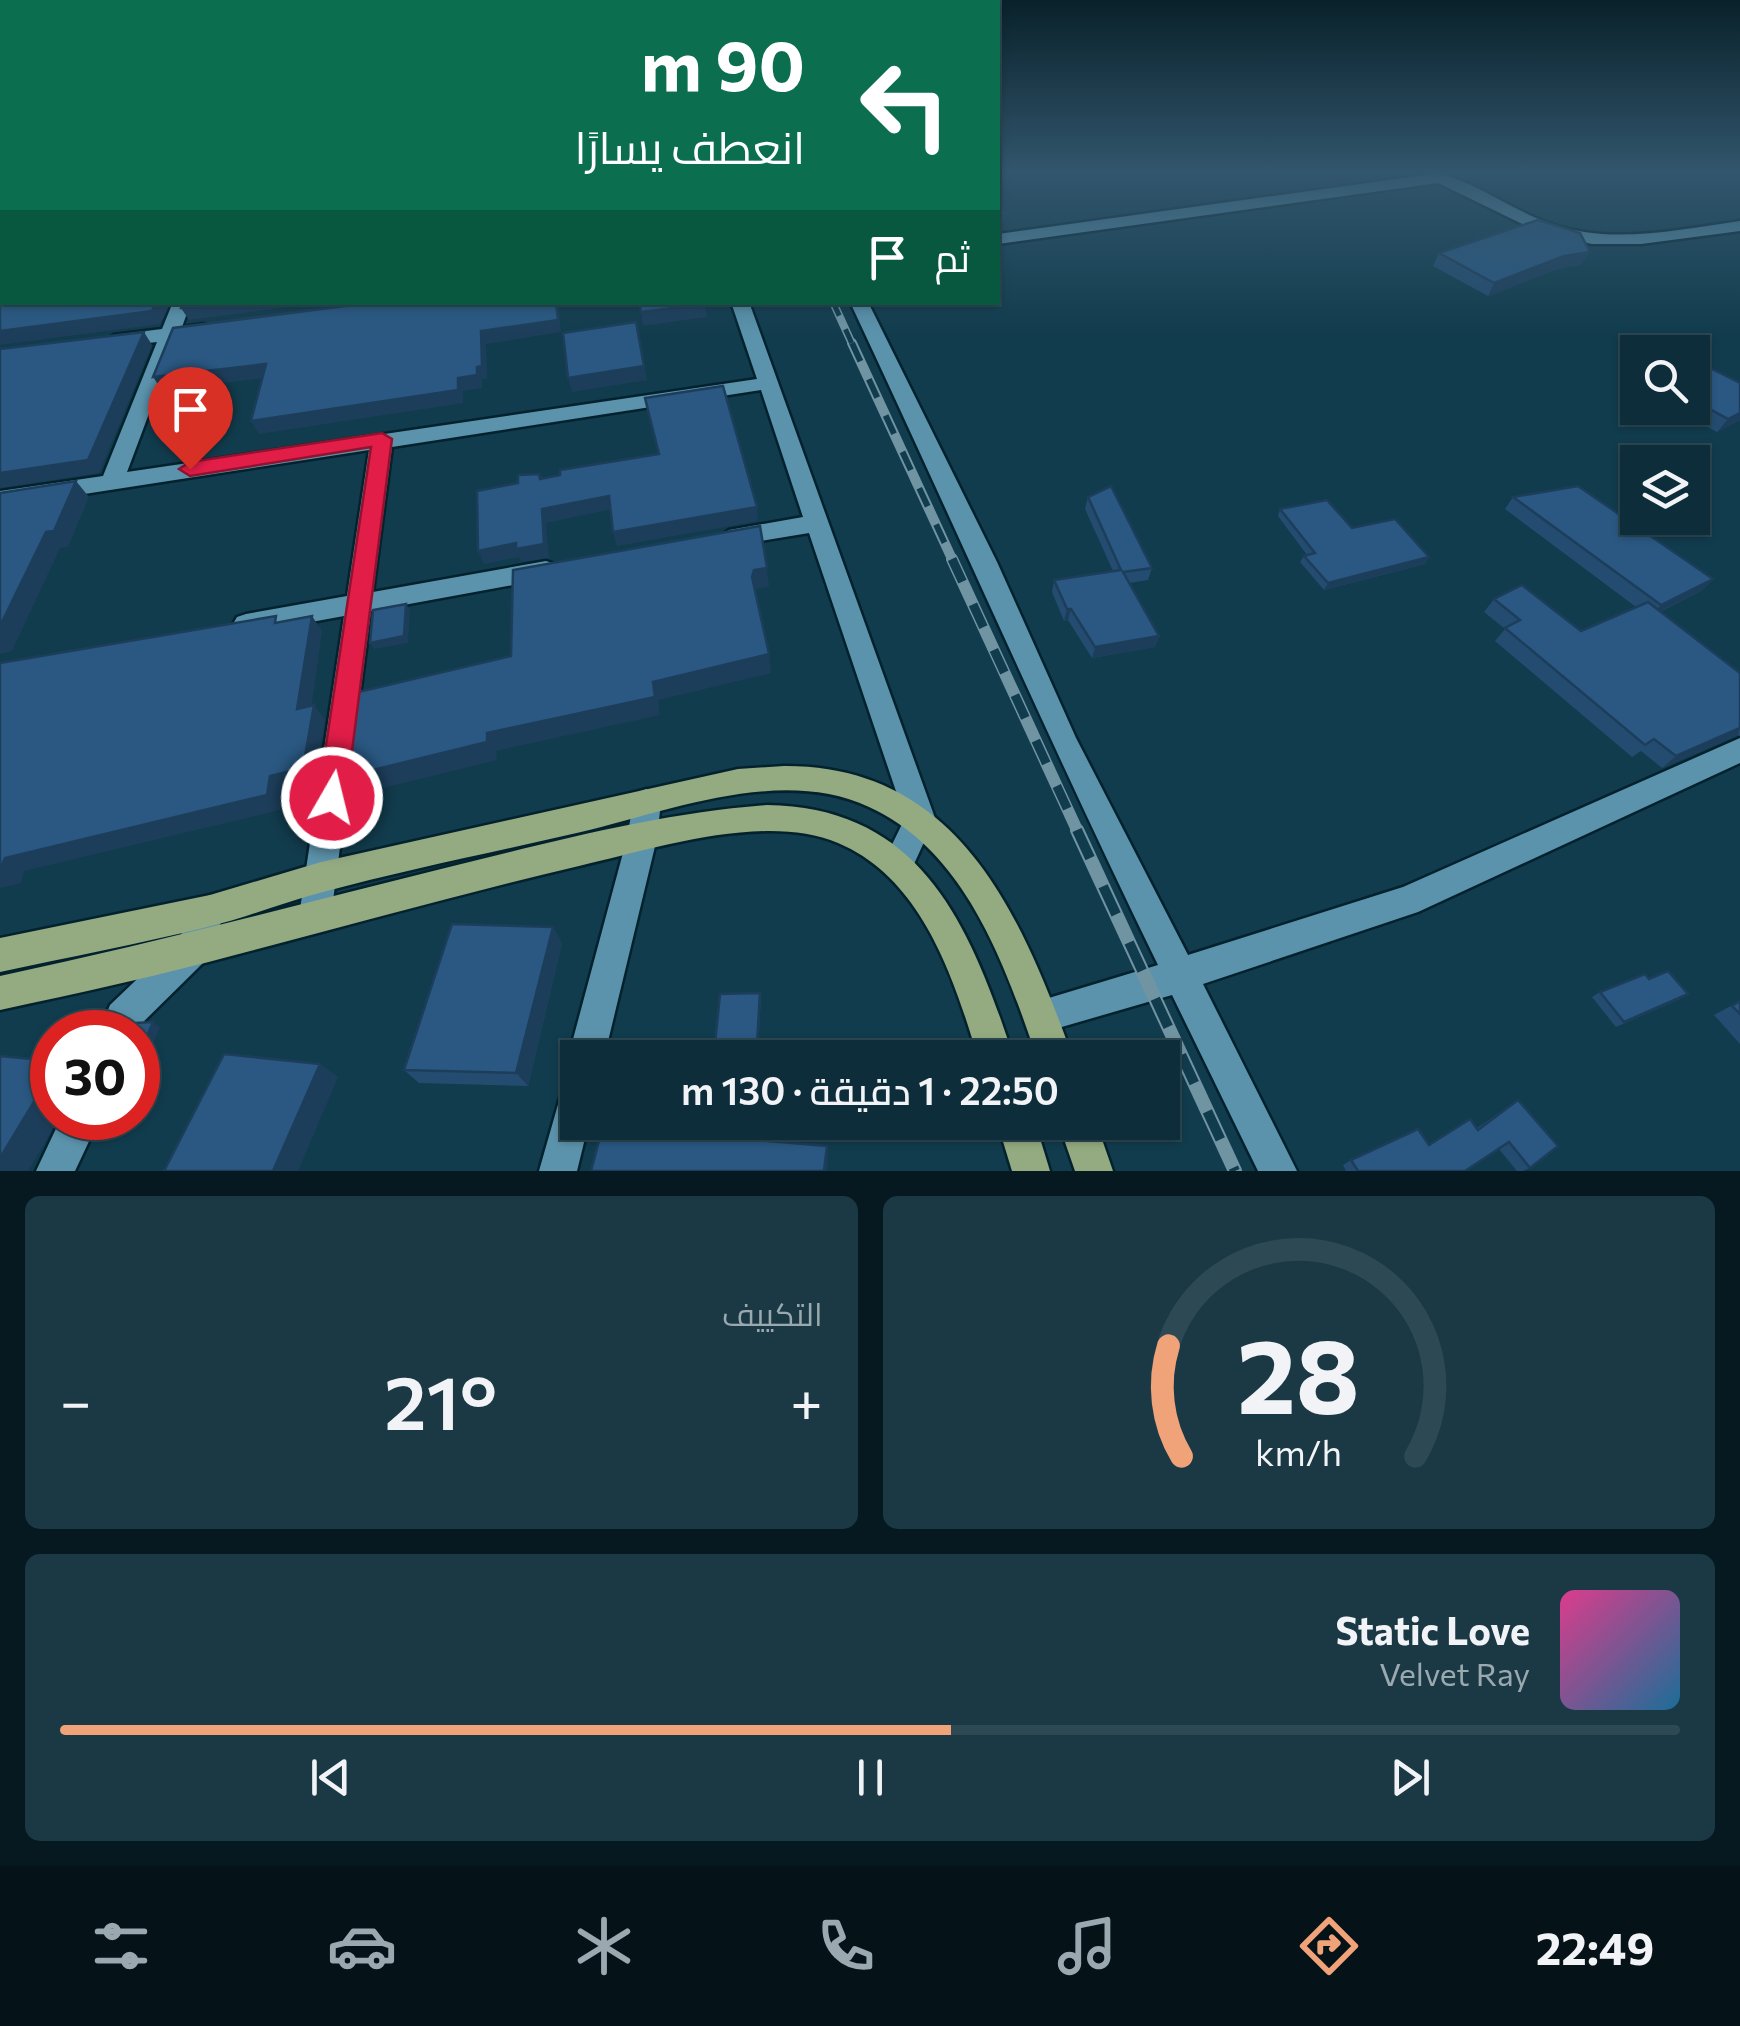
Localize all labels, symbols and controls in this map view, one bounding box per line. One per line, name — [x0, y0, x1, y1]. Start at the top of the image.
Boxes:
text: 90 m — [641, 20, 805, 105]
icon: left — [840, 40, 970, 170]
text: انعطف يسارًا — [575, 118, 805, 173]
icon: arrive — [860, 230, 915, 285]
text: ثم — [935, 233, 970, 280]
map controls — [1620, 335, 1710, 535]
button: search — [1620, 335, 1710, 425]
pin — [148, 367, 233, 470]
icon: arrive — [163, 382, 218, 437]
button: layers — [1620, 445, 1710, 535]
position arrow — [280, 746, 384, 850]
speed limit sign: 30 — [30, 1010, 160, 1140]
text: 22:50 · 1 دقيقة · 130 m — [681, 1066, 1059, 1113]
text: التكييف — [722, 1293, 823, 1333]
text: 28 — [1237, 1308, 1360, 1435]
text: 21° — [384, 1354, 497, 1445]
text: − — [60, 1366, 91, 1433]
text: + — [790, 1366, 823, 1433]
text: km/h — [1255, 1430, 1342, 1473]
text: Static Love — [1335, 1606, 1530, 1653]
text: Velvet Ray — [1379, 1653, 1530, 1693]
icon: previous — [303, 1750, 358, 1805]
icon: pause — [843, 1750, 898, 1805]
icon: next — [1383, 1750, 1438, 1805]
icon: filters — [86, 1911, 156, 1981]
icon: car — [327, 1911, 397, 1981]
icon: climate — [569, 1911, 639, 1981]
icon: phone — [811, 1911, 881, 1981]
icon: music — [1052, 1911, 1122, 1981]
icon: directions — [1294, 1911, 1364, 1981]
text: 22:49 — [1536, 1919, 1654, 1974]

